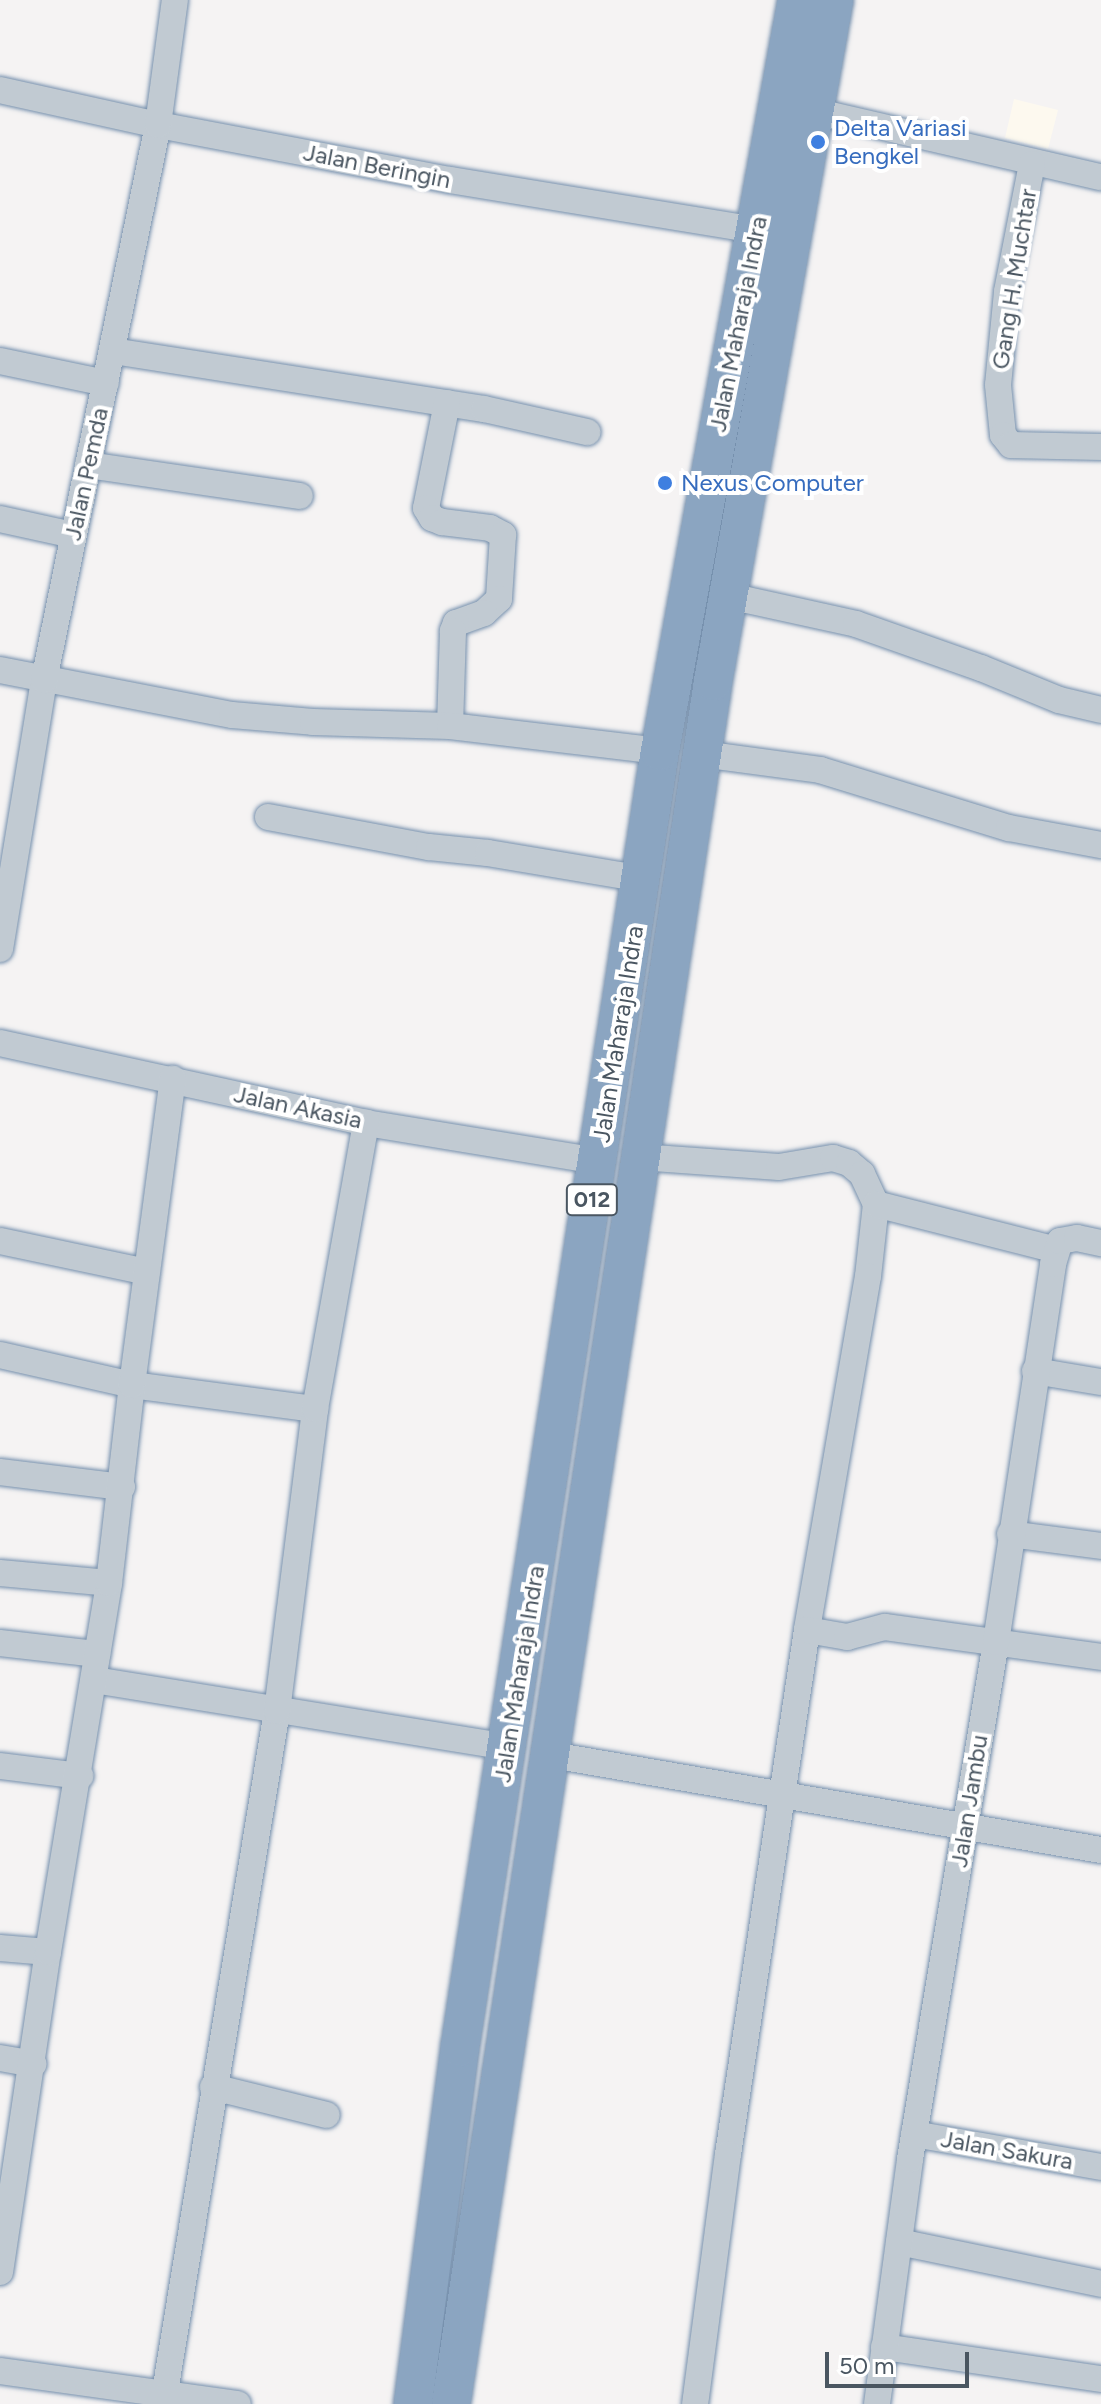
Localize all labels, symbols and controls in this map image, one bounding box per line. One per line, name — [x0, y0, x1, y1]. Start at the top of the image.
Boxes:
place label: Delta Variasi Bengkel — [834, 114, 967, 170]
marker: Delta Variasi Bengkel — [809, 133, 827, 151]
street label: Jalan Beringin — [301, 138, 453, 194]
street label: Gang H. Muchtar — [986, 187, 1042, 371]
street label: Jalan Maharaja Indra — [703, 214, 773, 434]
street label: Jalan Pemda — [58, 405, 114, 543]
place label: Nexus Computer — [681, 469, 864, 497]
marker: Nexus Computer — [656, 474, 674, 492]
street label: Jalan Maharaja Indra — [587, 924, 649, 1144]
street label: Jalan Akasia — [231, 1079, 365, 1135]
road number: 012 — [564, 1182, 620, 1218]
street label: Jalan Maharaja Indra — [488, 1564, 550, 1784]
street label: Jalan Jambu — [944, 1733, 994, 1869]
street label: Jalan Sakura — [939, 2124, 1075, 2176]
scale bar — [829, 2336, 973, 2386]
text: 50 m — [839, 2351, 895, 2380]

